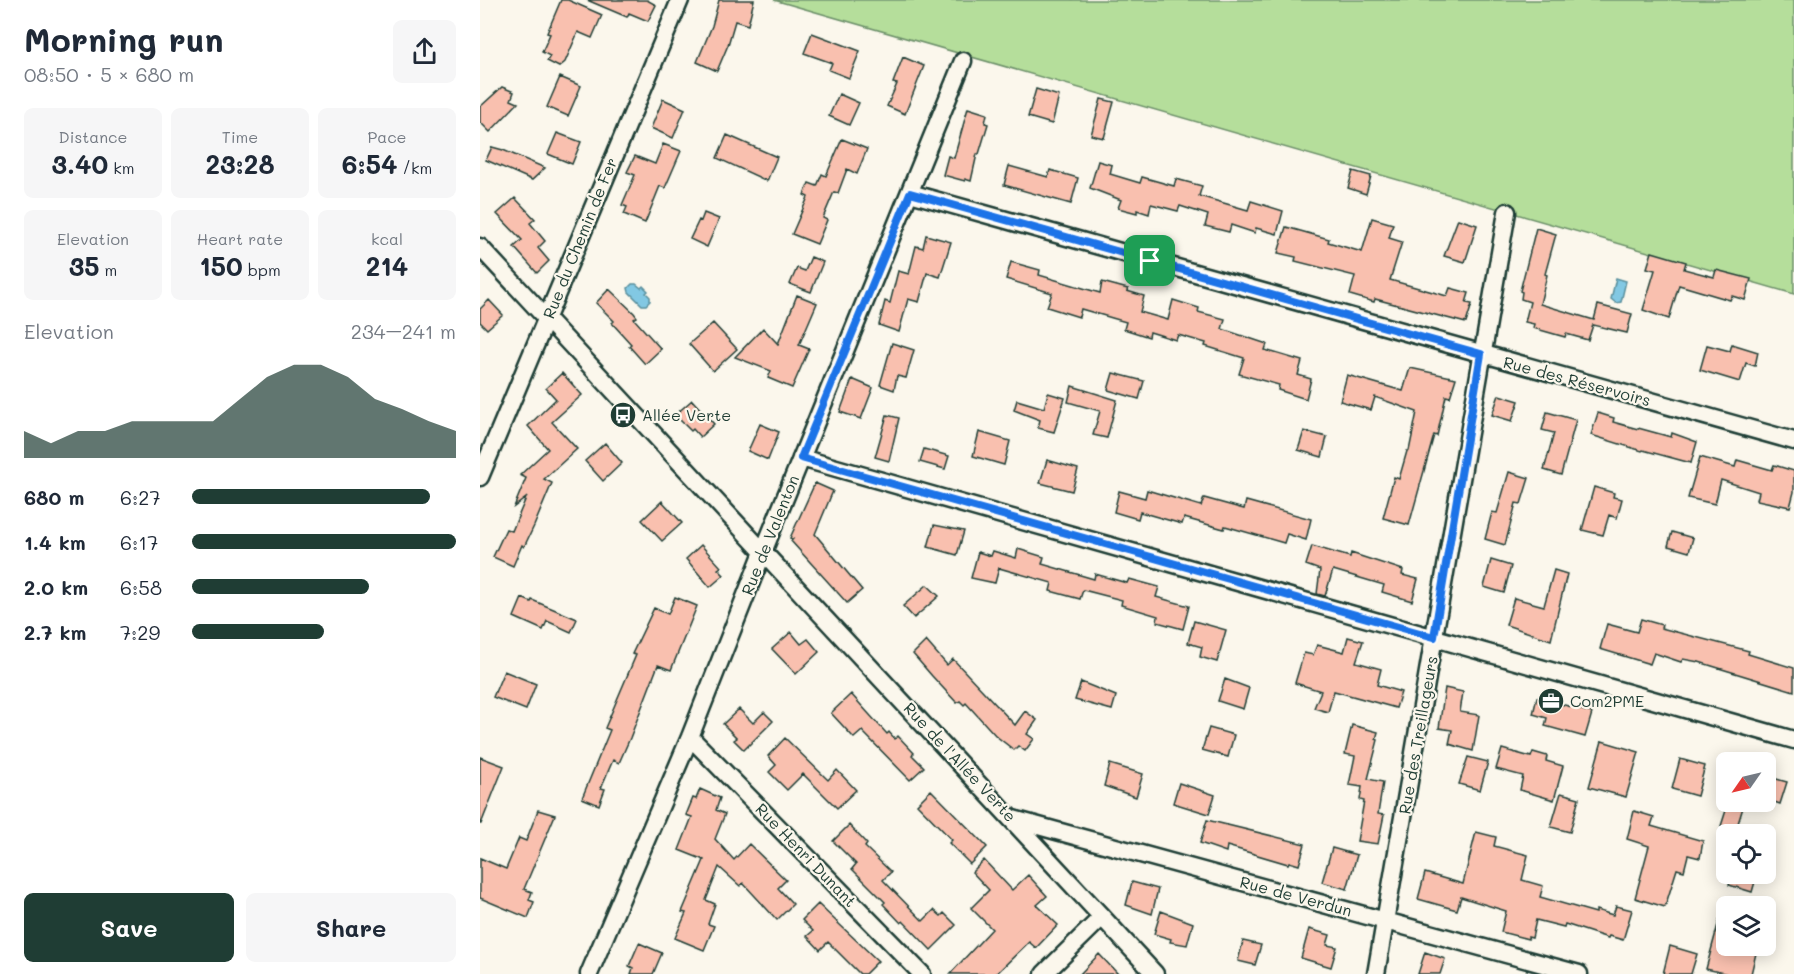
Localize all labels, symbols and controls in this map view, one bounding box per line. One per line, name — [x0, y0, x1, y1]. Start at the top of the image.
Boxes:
text: Morning run — [24, 17, 224, 60]
button: share — [393, 20, 456, 83]
text: 08:50 · 5 × 680 m — [24, 61, 194, 87]
text: Distance — [59, 126, 127, 147]
text: Time — [222, 126, 258, 147]
text: Pace — [367, 126, 407, 147]
text: 3.40 — [51, 147, 108, 181]
text: 23:28 — [205, 147, 275, 181]
text: 6:54 — [342, 147, 397, 181]
street label: Rue du Chemin de Fer — [538, 154, 622, 322]
text: km — [108, 157, 135, 178]
text: /km — [397, 157, 432, 178]
text: Elevation — [57, 228, 129, 249]
text: Heart rate — [197, 228, 283, 249]
text: kcal — [371, 228, 403, 249]
pin — [1124, 235, 1175, 286]
icon: arrive — [1133, 244, 1166, 277]
text: 35 — [69, 249, 99, 283]
text: 150 — [199, 249, 243, 283]
text: 214 — [366, 249, 408, 283]
text: m — [99, 259, 117, 280]
text: bpm — [243, 259, 281, 280]
text: Elevation — [24, 318, 114, 344]
text: 234–241 m — [351, 318, 456, 344]
street label: Rue des Réservoirs — [1501, 351, 1653, 410]
bus stop icon: Allée Verte — [608, 400, 638, 430]
place label: Allée Verte — [642, 404, 731, 425]
street label: Rue de Valenton — [736, 472, 803, 598]
text: 680 m — [24, 484, 84, 510]
text: 6:27 — [120, 484, 161, 510]
text: 1.4 km — [24, 529, 86, 555]
text: 6:17 — [120, 529, 158, 555]
text: 2.0 km — [24, 574, 88, 600]
text: 6:58 — [120, 574, 162, 600]
text: 2.7 km — [24, 619, 86, 645]
text: 7:29 — [120, 619, 160, 645]
street label: Rue des Treillageurs — [1393, 654, 1442, 816]
office icon: Com2PME — [1536, 686, 1566, 716]
place label: Com2PME — [1570, 690, 1644, 711]
street label: Rue de l'Allée Verte — [900, 697, 1021, 826]
north arrow — [1716, 752, 1776, 812]
map controls — [1716, 752, 1776, 956]
street label: Rue Henri Dunant — [751, 798, 861, 911]
button: locate — [1716, 824, 1776, 884]
street label: Rue de Verdun — [1238, 870, 1354, 921]
button: Save — [24, 893, 234, 962]
button: Share — [246, 893, 456, 962]
button: layers — [1716, 896, 1776, 956]

